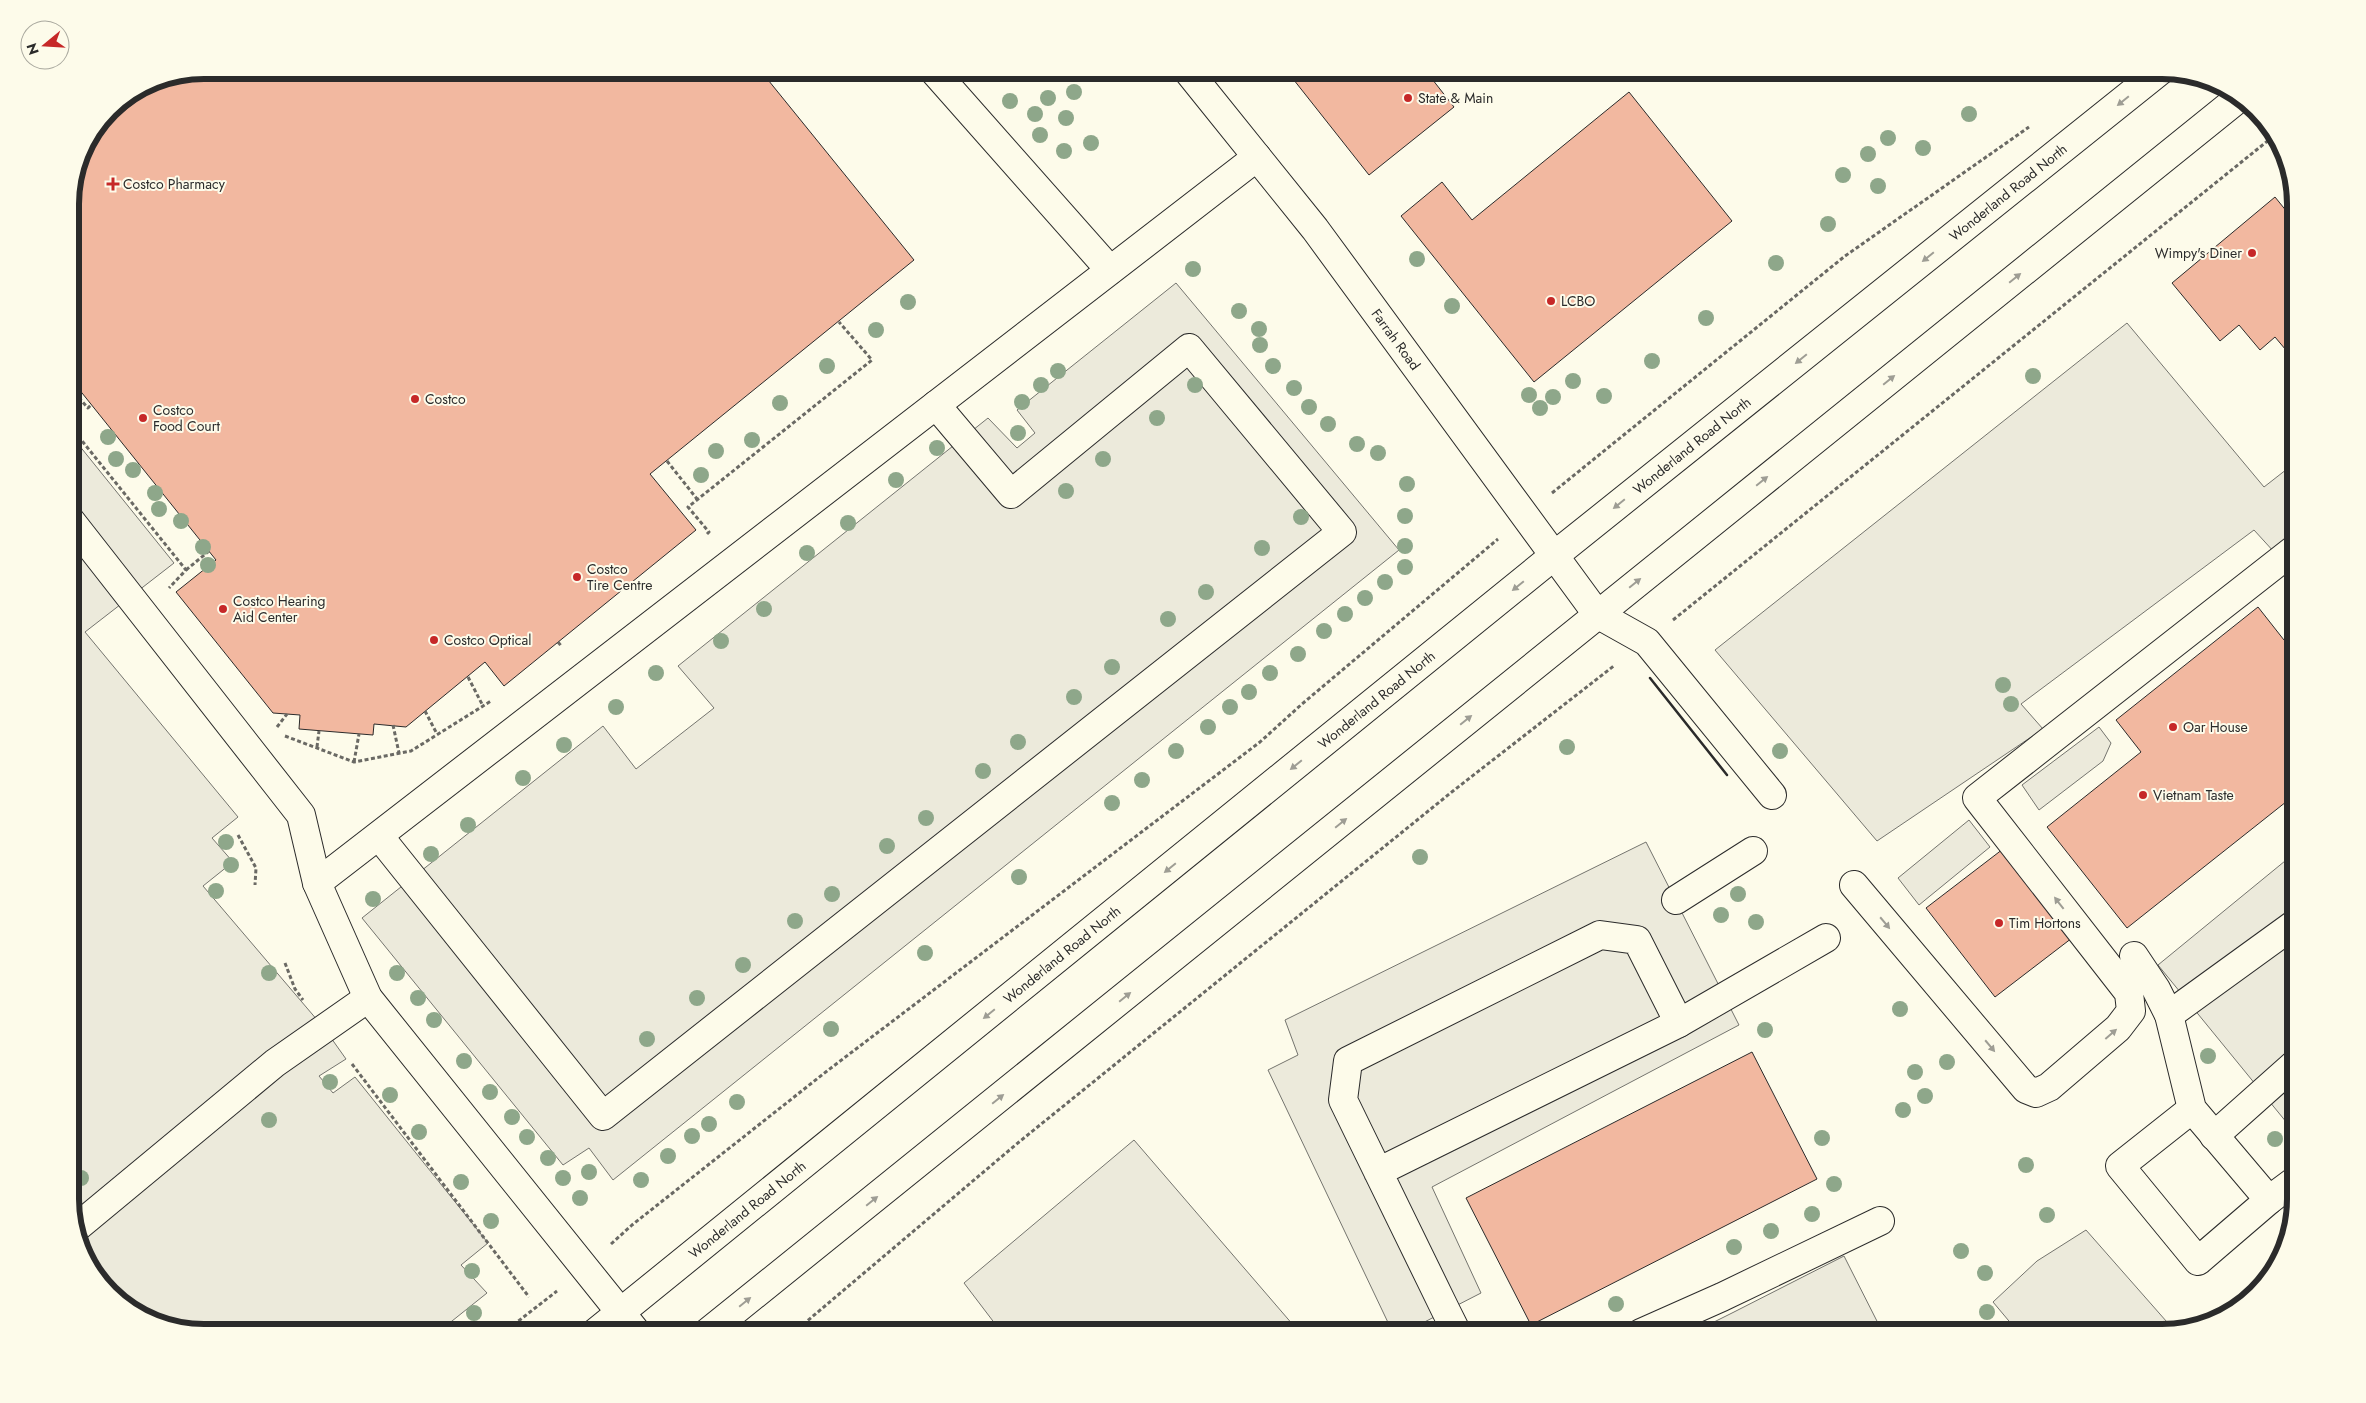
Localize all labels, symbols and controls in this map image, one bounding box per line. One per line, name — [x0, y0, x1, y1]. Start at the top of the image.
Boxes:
north arrow — [20, 20, 70, 70]
text: N — [21, 41, 44, 57]
place label: State & Main — [1418, 88, 1493, 108]
marker: State & Main — [1402, 92, 1414, 104]
one-way arrow — [2116, 95, 2129, 106]
street label: Wonderland Road North — [1945, 139, 2071, 246]
place label: Costco Pharmacy — [123, 174, 226, 194]
marker: Costco Pharmacy — [107, 178, 119, 190]
place label: Wimpy's Diner — [2155, 243, 2242, 263]
marker: Wimpy's Diner — [2246, 247, 2258, 259]
one-way arrow — [1921, 251, 1934, 262]
one-way arrow — [2008, 272, 2021, 283]
place label: LCBO — [1561, 291, 1595, 311]
marker: LCBO — [1545, 295, 1557, 307]
street label: Farrah Road — [1367, 305, 1425, 374]
one-way arrow — [1795, 353, 1808, 364]
one-way arrow — [1882, 374, 1895, 385]
place label: Costco — [425, 389, 466, 409]
street label: Wonderland Road North — [1629, 392, 1755, 499]
marker: Costco — [409, 393, 421, 405]
place label: Costco Food Court — [153, 400, 220, 436]
marker: Costco Food Court — [137, 412, 149, 424]
one-way arrow — [1755, 476, 1768, 487]
one-way arrow — [1613, 499, 1626, 510]
place label: Costco Tire Centre — [587, 559, 652, 595]
marker: Costco Tire Centre — [571, 571, 583, 583]
one-way arrow — [1629, 578, 1642, 589]
one-way arrow — [1511, 581, 1524, 592]
place label: Costco Hearing Aid Center — [233, 591, 326, 627]
marker: Costco Hearing Aid Center — [217, 603, 229, 615]
place label: Costco Optical — [444, 630, 531, 650]
marker: Costco Optical — [428, 634, 440, 646]
street label: Wonderland Road North — [1314, 646, 1439, 753]
one-way arrow — [1460, 715, 1473, 726]
place label: Oar House — [2183, 717, 2248, 737]
marker: Oar House — [2167, 721, 2179, 733]
one-way arrow — [1290, 760, 1303, 771]
place label: Vietnam Taste — [2153, 785, 2234, 805]
marker: Vietnam Taste — [2137, 789, 2149, 801]
one-way arrow — [1334, 818, 1347, 829]
one-way arrow — [1164, 862, 1177, 873]
one-way arrow — [2053, 897, 2064, 910]
street label: Wonderland Road North — [999, 901, 1125, 1008]
place label: Tim Hortons — [2009, 913, 2081, 933]
one-way arrow — [1879, 916, 1891, 928]
marker: Tim Hortons — [1993, 917, 2005, 929]
one-way arrow — [1118, 992, 1132, 1002]
one-way arrow — [983, 1008, 996, 1019]
one-way arrow — [2104, 1028, 2117, 1039]
one-way arrow — [1985, 1040, 1996, 1053]
one-way arrow — [992, 1093, 1005, 1104]
street label: Wonderland Road North — [684, 1156, 810, 1263]
one-way arrow — [865, 1195, 878, 1206]
one-way arrow — [738, 1297, 751, 1308]

